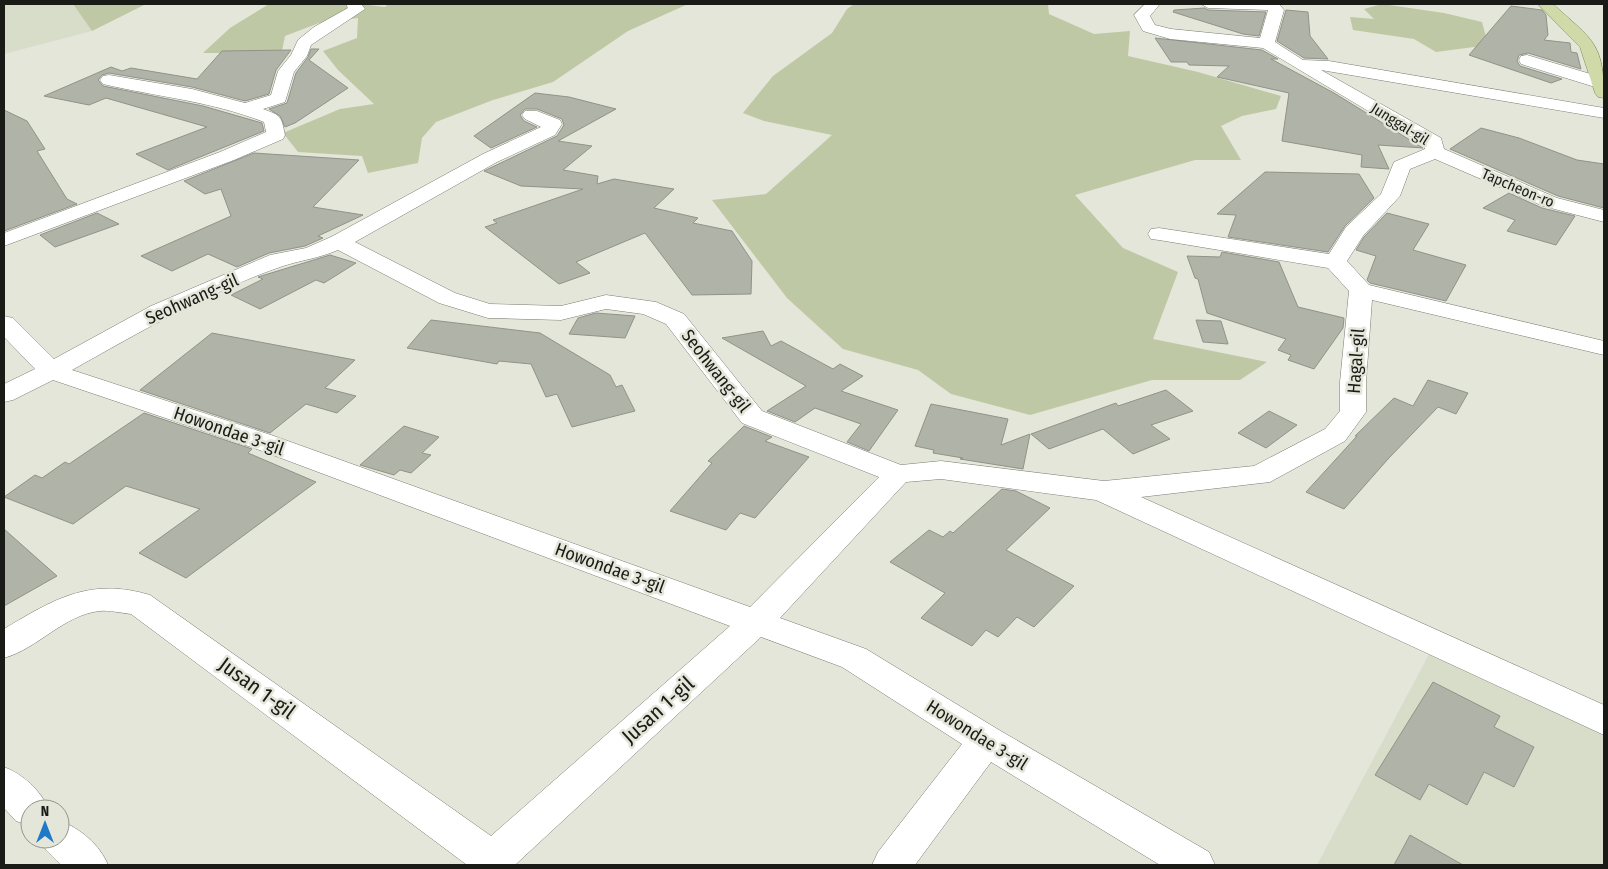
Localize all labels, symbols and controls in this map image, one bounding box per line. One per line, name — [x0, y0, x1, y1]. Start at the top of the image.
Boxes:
street label: Junggal-gil — [1368, 99, 1432, 149]
street label: Tapcheon-ro — [1479, 165, 1557, 211]
street label: Seohwang-gil — [142, 269, 242, 329]
street label: Seohwang-gil — [677, 325, 755, 417]
street label: Hagal-gil — [1343, 327, 1369, 394]
street label: Howondae 3-gil — [171, 402, 287, 460]
street label: Howondae 3-gil — [552, 538, 668, 598]
street label: Jusan 1-gil — [214, 651, 301, 725]
street label: Jusan 1-gil — [616, 670, 700, 749]
street label: Howondae 3-gil — [922, 695, 1032, 775]
north arrow — [20, 799, 70, 849]
text: N — [41, 803, 49, 820]

